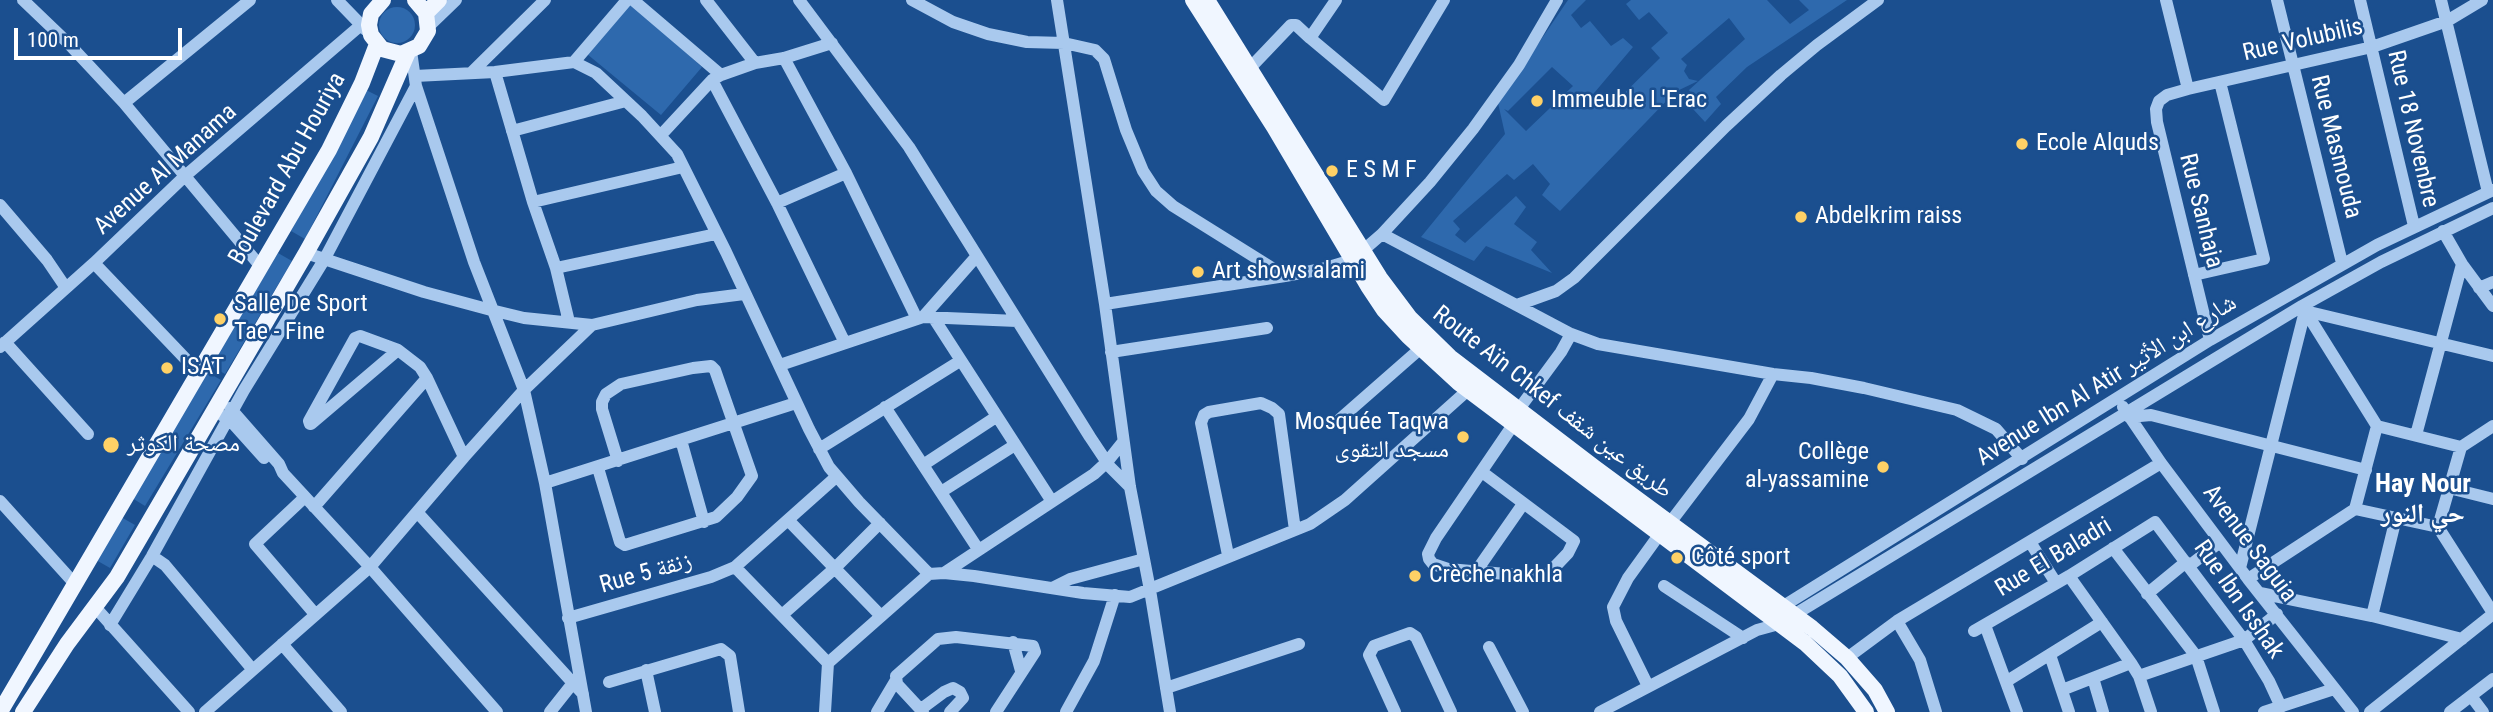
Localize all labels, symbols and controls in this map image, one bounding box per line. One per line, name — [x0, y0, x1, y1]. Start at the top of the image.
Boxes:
street label: Rue Volubilis — [2240, 13, 2366, 69]
scale bar — [18, 14, 186, 58]
text: 100 m — [27, 28, 79, 52]
street label: Rue 18 Novenbre — [2380, 48, 2444, 210]
street label: Boulevard Abu Houriya — [223, 68, 353, 270]
street label: Rue Masmouda — [2303, 72, 2367, 222]
place label: Immeuble L'Erac — [1551, 87, 1707, 115]
marker: Immeuble L'Erac — [1529, 93, 1545, 109]
street label: Avenue Al Manama — [89, 98, 243, 242]
place label: Ecole Alquds — [2036, 130, 2159, 158]
marker: Ecole Alquds — [2014, 136, 2030, 152]
street label: Rue Sanhaja — [2172, 151, 2228, 271]
place label: E S M F — [1346, 157, 1417, 185]
marker: E S M F — [1324, 163, 1340, 179]
place label: Abdelkrim raiss — [1815, 203, 1962, 231]
marker: Abdelkrim raiss — [1793, 209, 1809, 225]
place label: Art shows alami — [1212, 258, 1365, 286]
marker: Art shows alami — [1190, 264, 1206, 280]
street label: Avenue Ibn Al Atir شارع ابن الأثير — [1972, 289, 2242, 473]
place label: Salle De Sport Tae - Fine — [234, 291, 368, 347]
street label: Route Aïn Chkef طريق عين شقف — [1426, 300, 1678, 506]
marker: Salle De Sport Tae - Fine — [212, 311, 228, 327]
place label: ISAT — [181, 354, 224, 382]
marker: ISAT — [159, 360, 175, 376]
place label: Mosquée Taqwa مسجد التقوى — [1294, 409, 1449, 465]
marker: Mosquée Taqwa مسجد التقوى — [1455, 429, 1471, 445]
place label: مصحة الكوثر — [127, 431, 240, 459]
marker: مصحة الكوثر — [101, 435, 121, 455]
place label: Collège al-yassamine — [1745, 439, 1869, 495]
marker: Collège al-yassamine — [1875, 459, 1891, 475]
district label: Hay Nour حي النور — [2375, 469, 2471, 530]
street label: Avenue Saguia — [2196, 480, 2302, 608]
street label: Rue El Baladri — [1991, 512, 2117, 604]
street label: Rue Ibn Isshak — [2187, 535, 2289, 665]
place label: Côté sport — [1691, 544, 1790, 572]
street label: Rue 5 زنقة — [597, 547, 695, 601]
marker: Côté sport — [1669, 550, 1685, 566]
place label: Crèche nakhla — [1429, 562, 1563, 590]
marker: Crèche nakhla — [1407, 568, 1423, 584]

